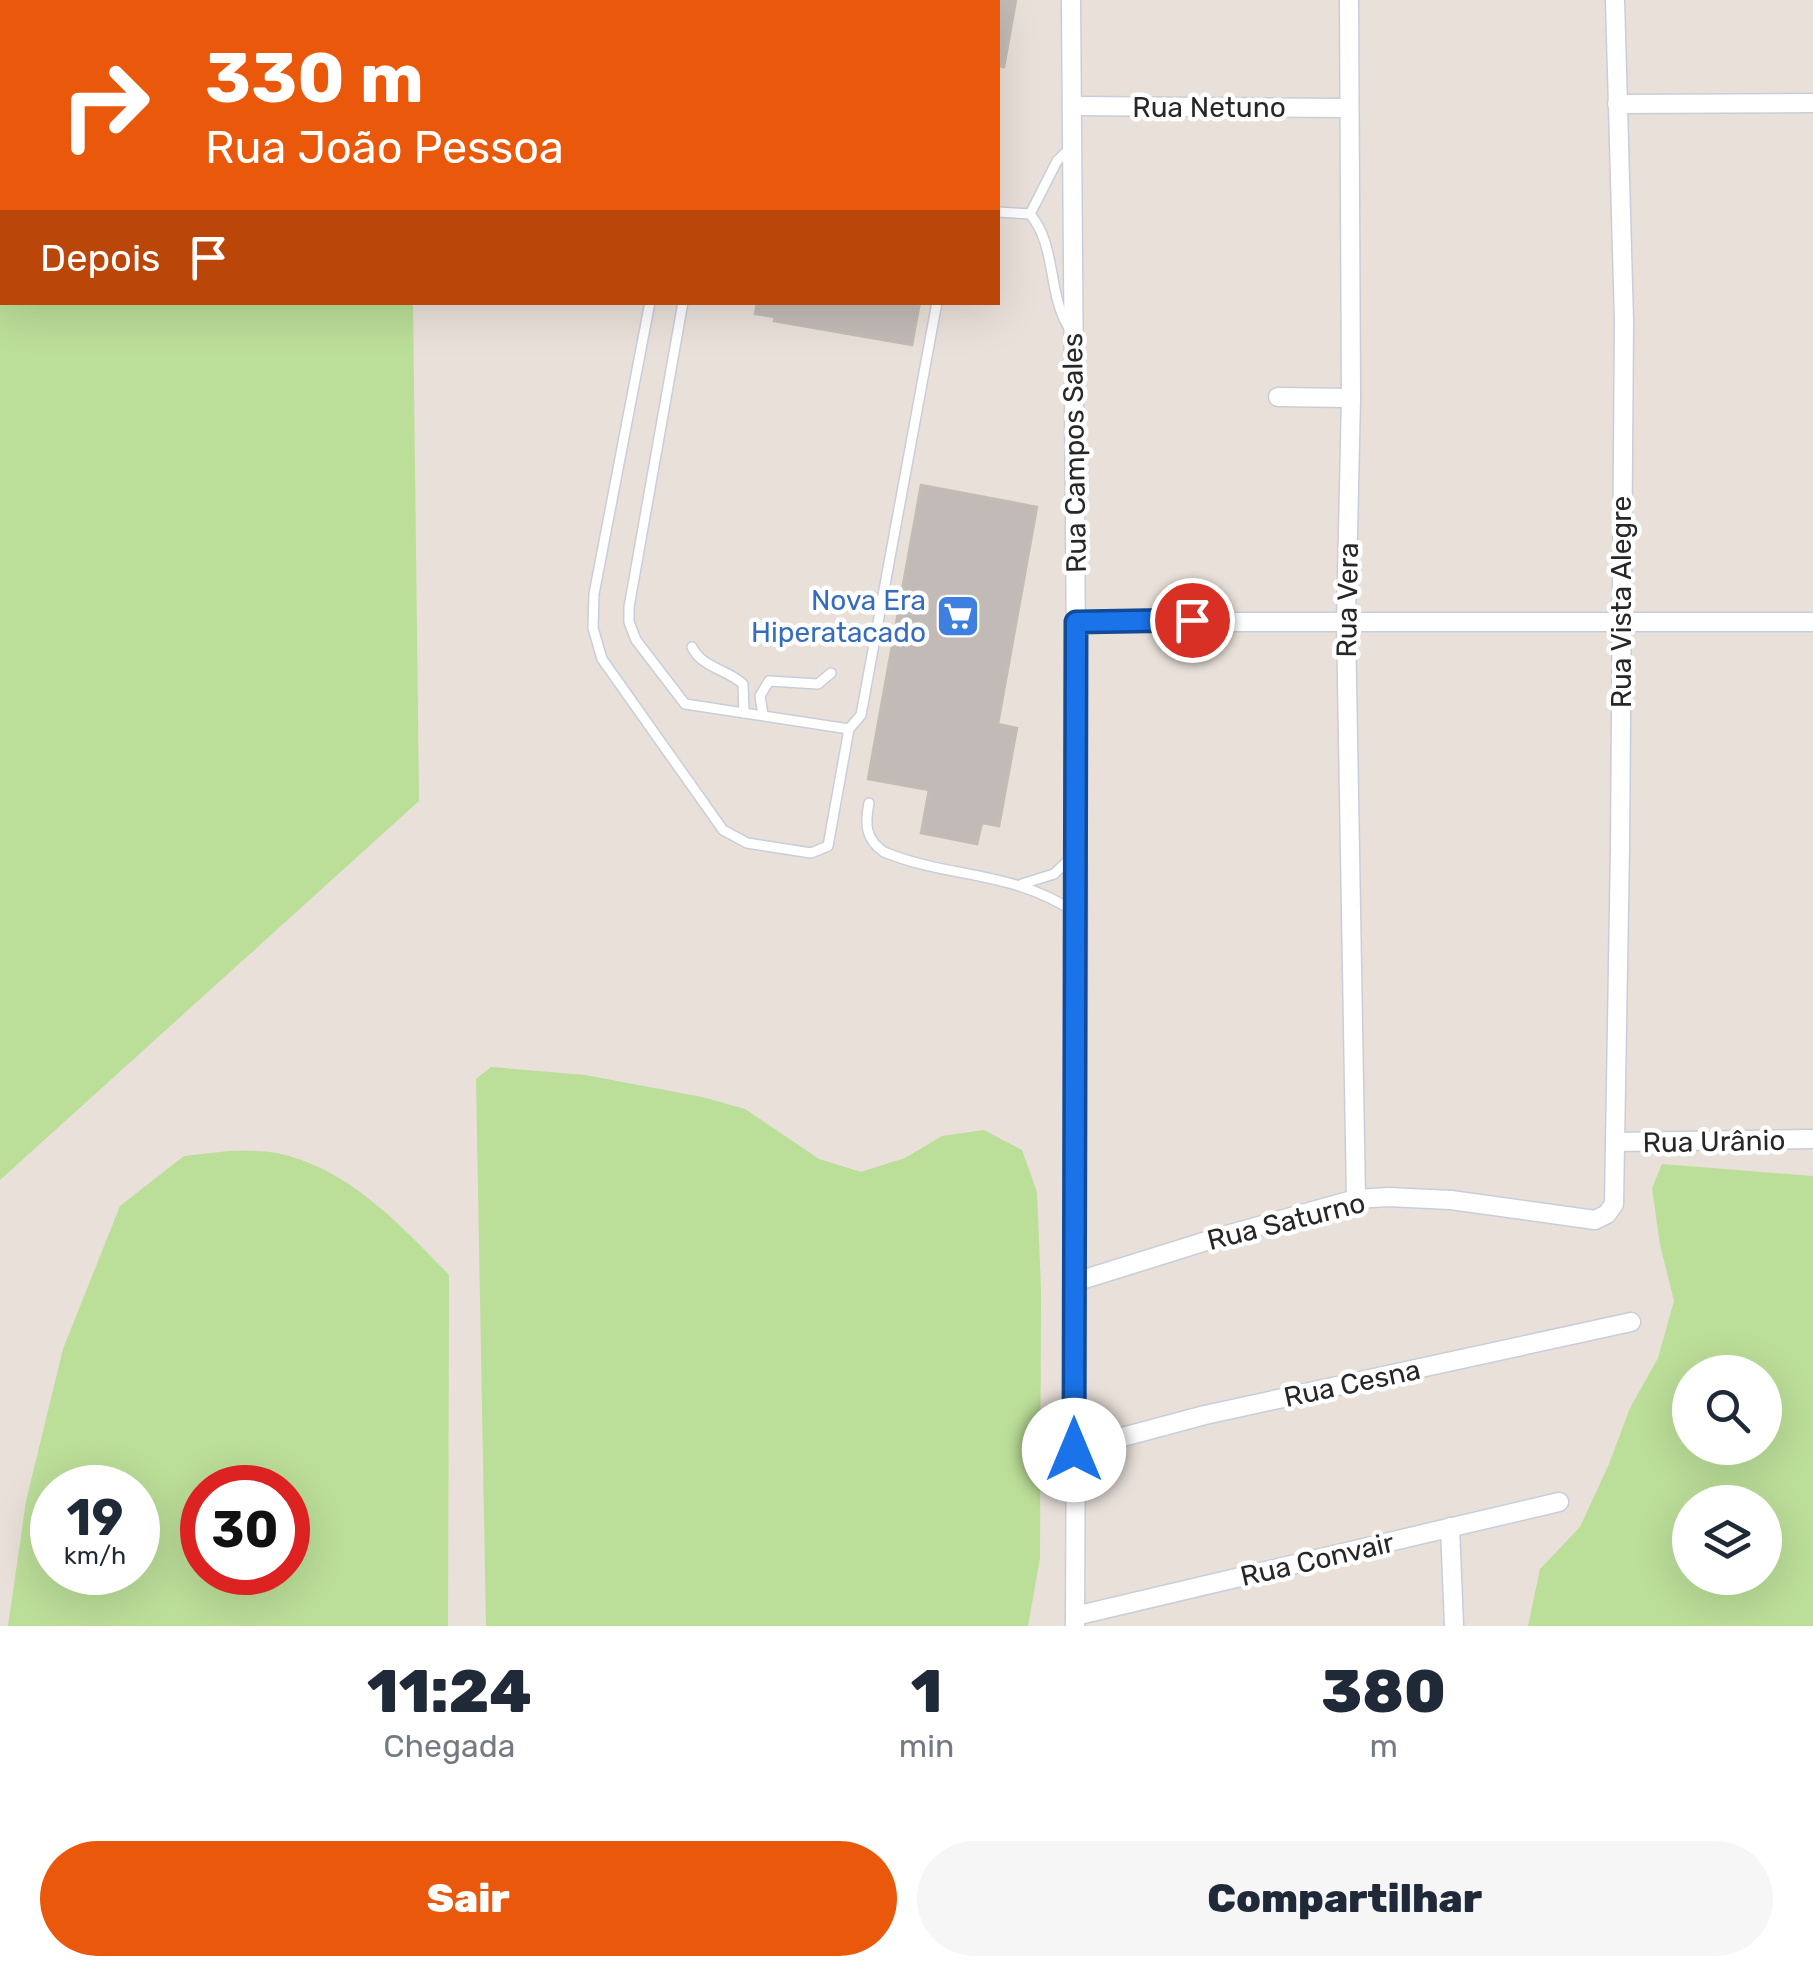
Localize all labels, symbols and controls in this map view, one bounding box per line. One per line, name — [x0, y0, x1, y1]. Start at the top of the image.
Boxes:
text: 330 m — [205, 37, 424, 120]
icon: right — [40, 40, 170, 170]
street label: Rua Netuno — [1132, 91, 1286, 124]
text: Rua João Pessoa — [205, 121, 564, 174]
icon: arrive — [181, 230, 236, 285]
text: Depois — [40, 235, 161, 281]
street label: Rua Campos Sales — [1056, 333, 1093, 573]
street label: Rua Vista Alegre — [1605, 496, 1638, 708]
street label: Rua Vera — [1330, 542, 1365, 658]
pin — [1150, 578, 1235, 663]
place label: Nova Era Hiperatacado — [751, 584, 926, 649]
supermarket icon: Nova Era Hiperatacado — [935, 593, 981, 639]
icon: arrive — [1165, 593, 1220, 648]
street label: Rua Urânio — [1642, 1124, 1786, 1159]
street label: Rua Saturno — [1204, 1186, 1369, 1257]
street label: Rua Cesna — [1281, 1353, 1423, 1414]
map controls — [1672, 1355, 1782, 1595]
button: search — [1672, 1355, 1782, 1465]
position arrow — [1022, 1398, 1126, 1502]
speed limit sign: 30 — [180, 1465, 310, 1595]
button: layers — [1672, 1485, 1782, 1595]
text: 19 — [67, 1488, 123, 1548]
street label: Rua Convair — [1237, 1526, 1397, 1593]
text: km/h — [64, 1541, 126, 1570]
text: 11:24 — [367, 1656, 532, 1727]
text: 1 — [911, 1656, 942, 1727]
text: 380 — [1321, 1656, 1446, 1727]
text: Chegada — [383, 1727, 515, 1765]
text: min — [899, 1727, 954, 1765]
text: m — [1369, 1727, 1398, 1765]
button: Sair — [40, 1841, 897, 1956]
button: Compartilhar — [917, 1841, 1773, 1956]

